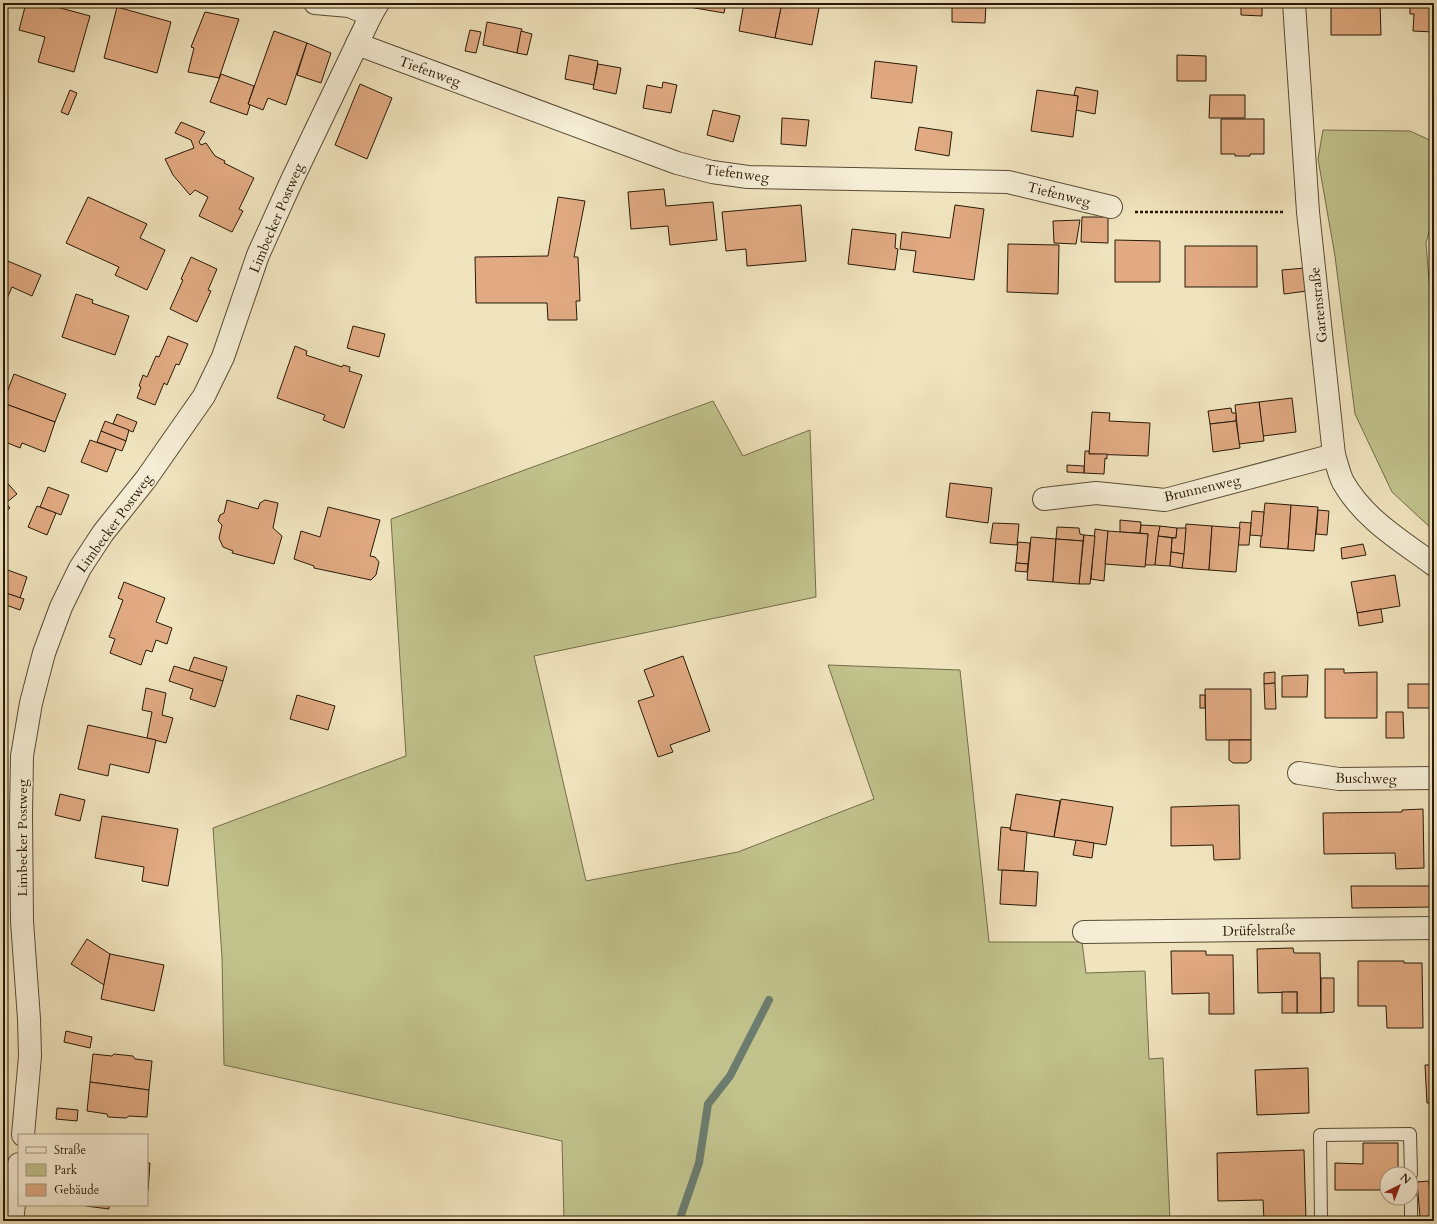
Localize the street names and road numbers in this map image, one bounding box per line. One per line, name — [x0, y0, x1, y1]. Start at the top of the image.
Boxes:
street label: Tiefenweg — [396, 51, 464, 91]
street label: Limbecker Postweg — [245, 160, 308, 276]
street label: Tiefenweg — [704, 160, 770, 187]
street label: Tiefenweg — [1025, 177, 1093, 212]
street label: Gartenstraße — [1305, 266, 1332, 344]
street label: Limbecker Postweg — [72, 470, 157, 576]
street label: Brunnenweg — [1162, 470, 1242, 507]
street label: Buschweg — [1335, 768, 1397, 789]
street label: Limbecker Postweg — [13, 779, 32, 897]
street label: Drüfelstraße — [1222, 920, 1296, 941]

